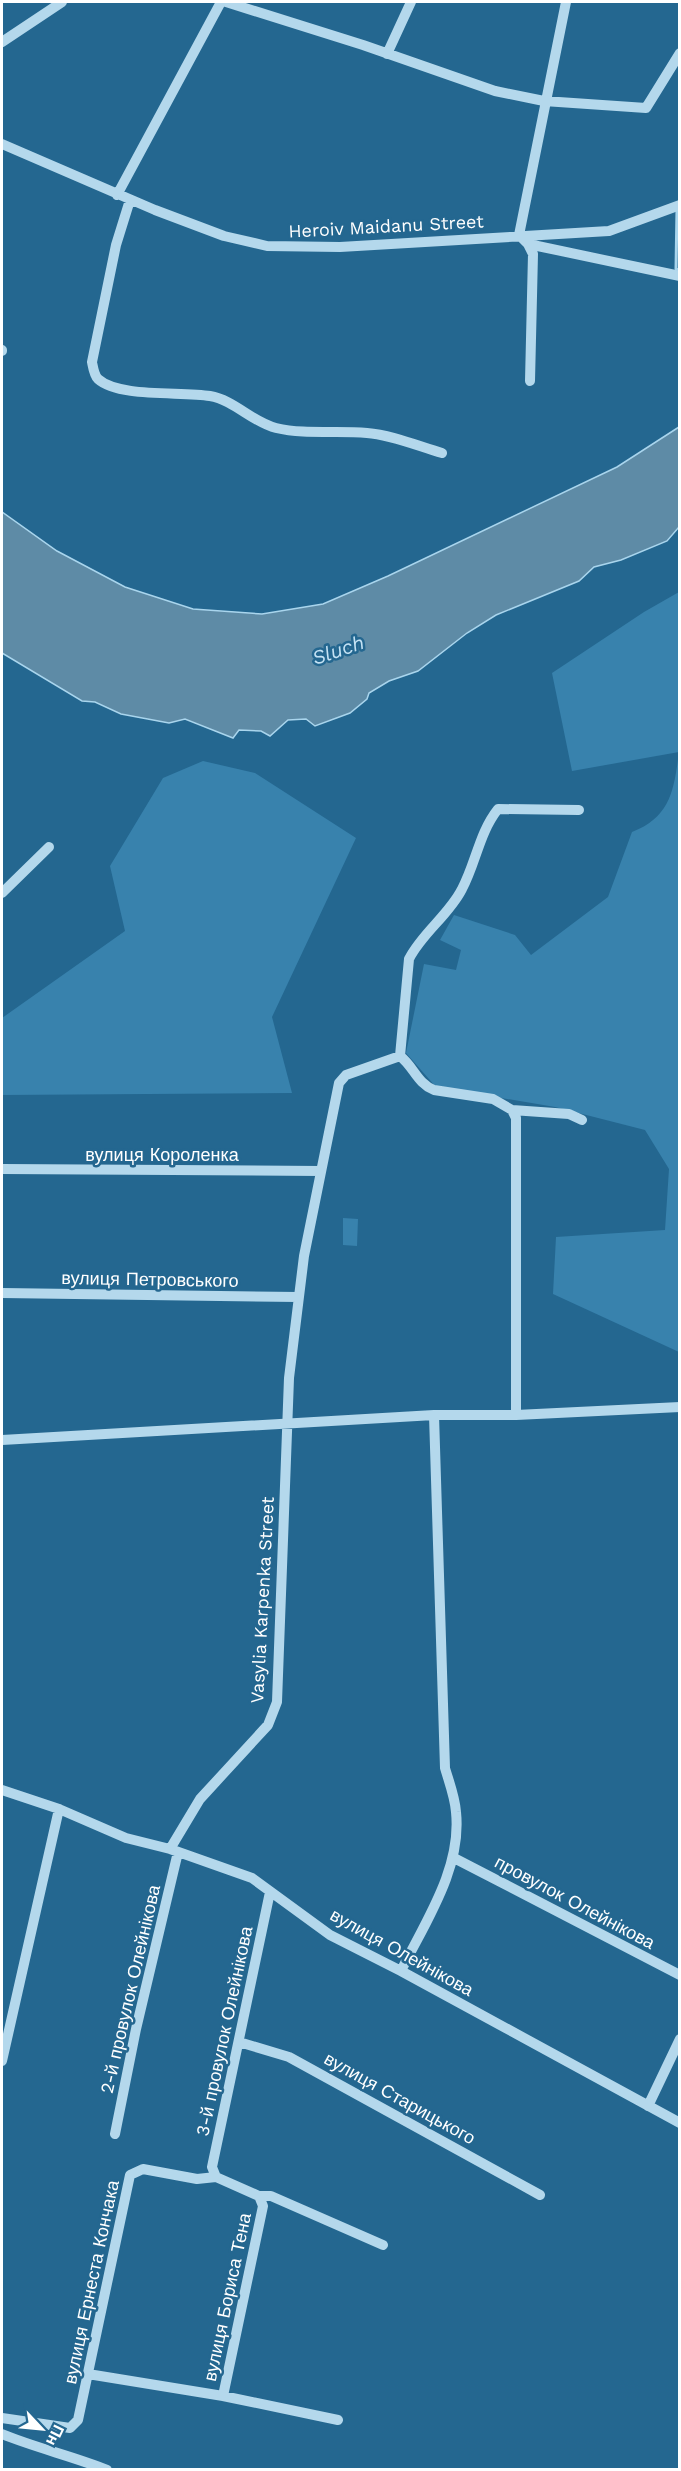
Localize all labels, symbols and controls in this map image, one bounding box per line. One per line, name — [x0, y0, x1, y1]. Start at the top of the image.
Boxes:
street label: Heroiv Maidanu Street — [288, 210, 485, 242]
water label: Sluch — [309, 630, 367, 670]
street label: вулиця Короленка — [85, 1144, 240, 1165]
street label: вулиця Петровського — [61, 1267, 239, 1291]
street label: Vasylia Karpenka Street — [246, 1496, 278, 1704]
street label: провулок Олейнікова — [491, 1851, 659, 1954]
street label: 2-й провулок Олейнікова — [96, 1882, 164, 2095]
street label: вулиця Олейнікова — [327, 1904, 478, 2001]
street label: 3-й провулок Олейнікова — [191, 1923, 257, 2138]
street label: вулиця Старицького — [321, 2048, 479, 2148]
street label: вулиця Ернеста Кончака — [59, 2177, 123, 2386]
street label: вулиця Бориса Тена — [199, 2210, 255, 2383]
north arrow — [12, 2399, 72, 2459]
text: Пн — [42, 2422, 68, 2449]

